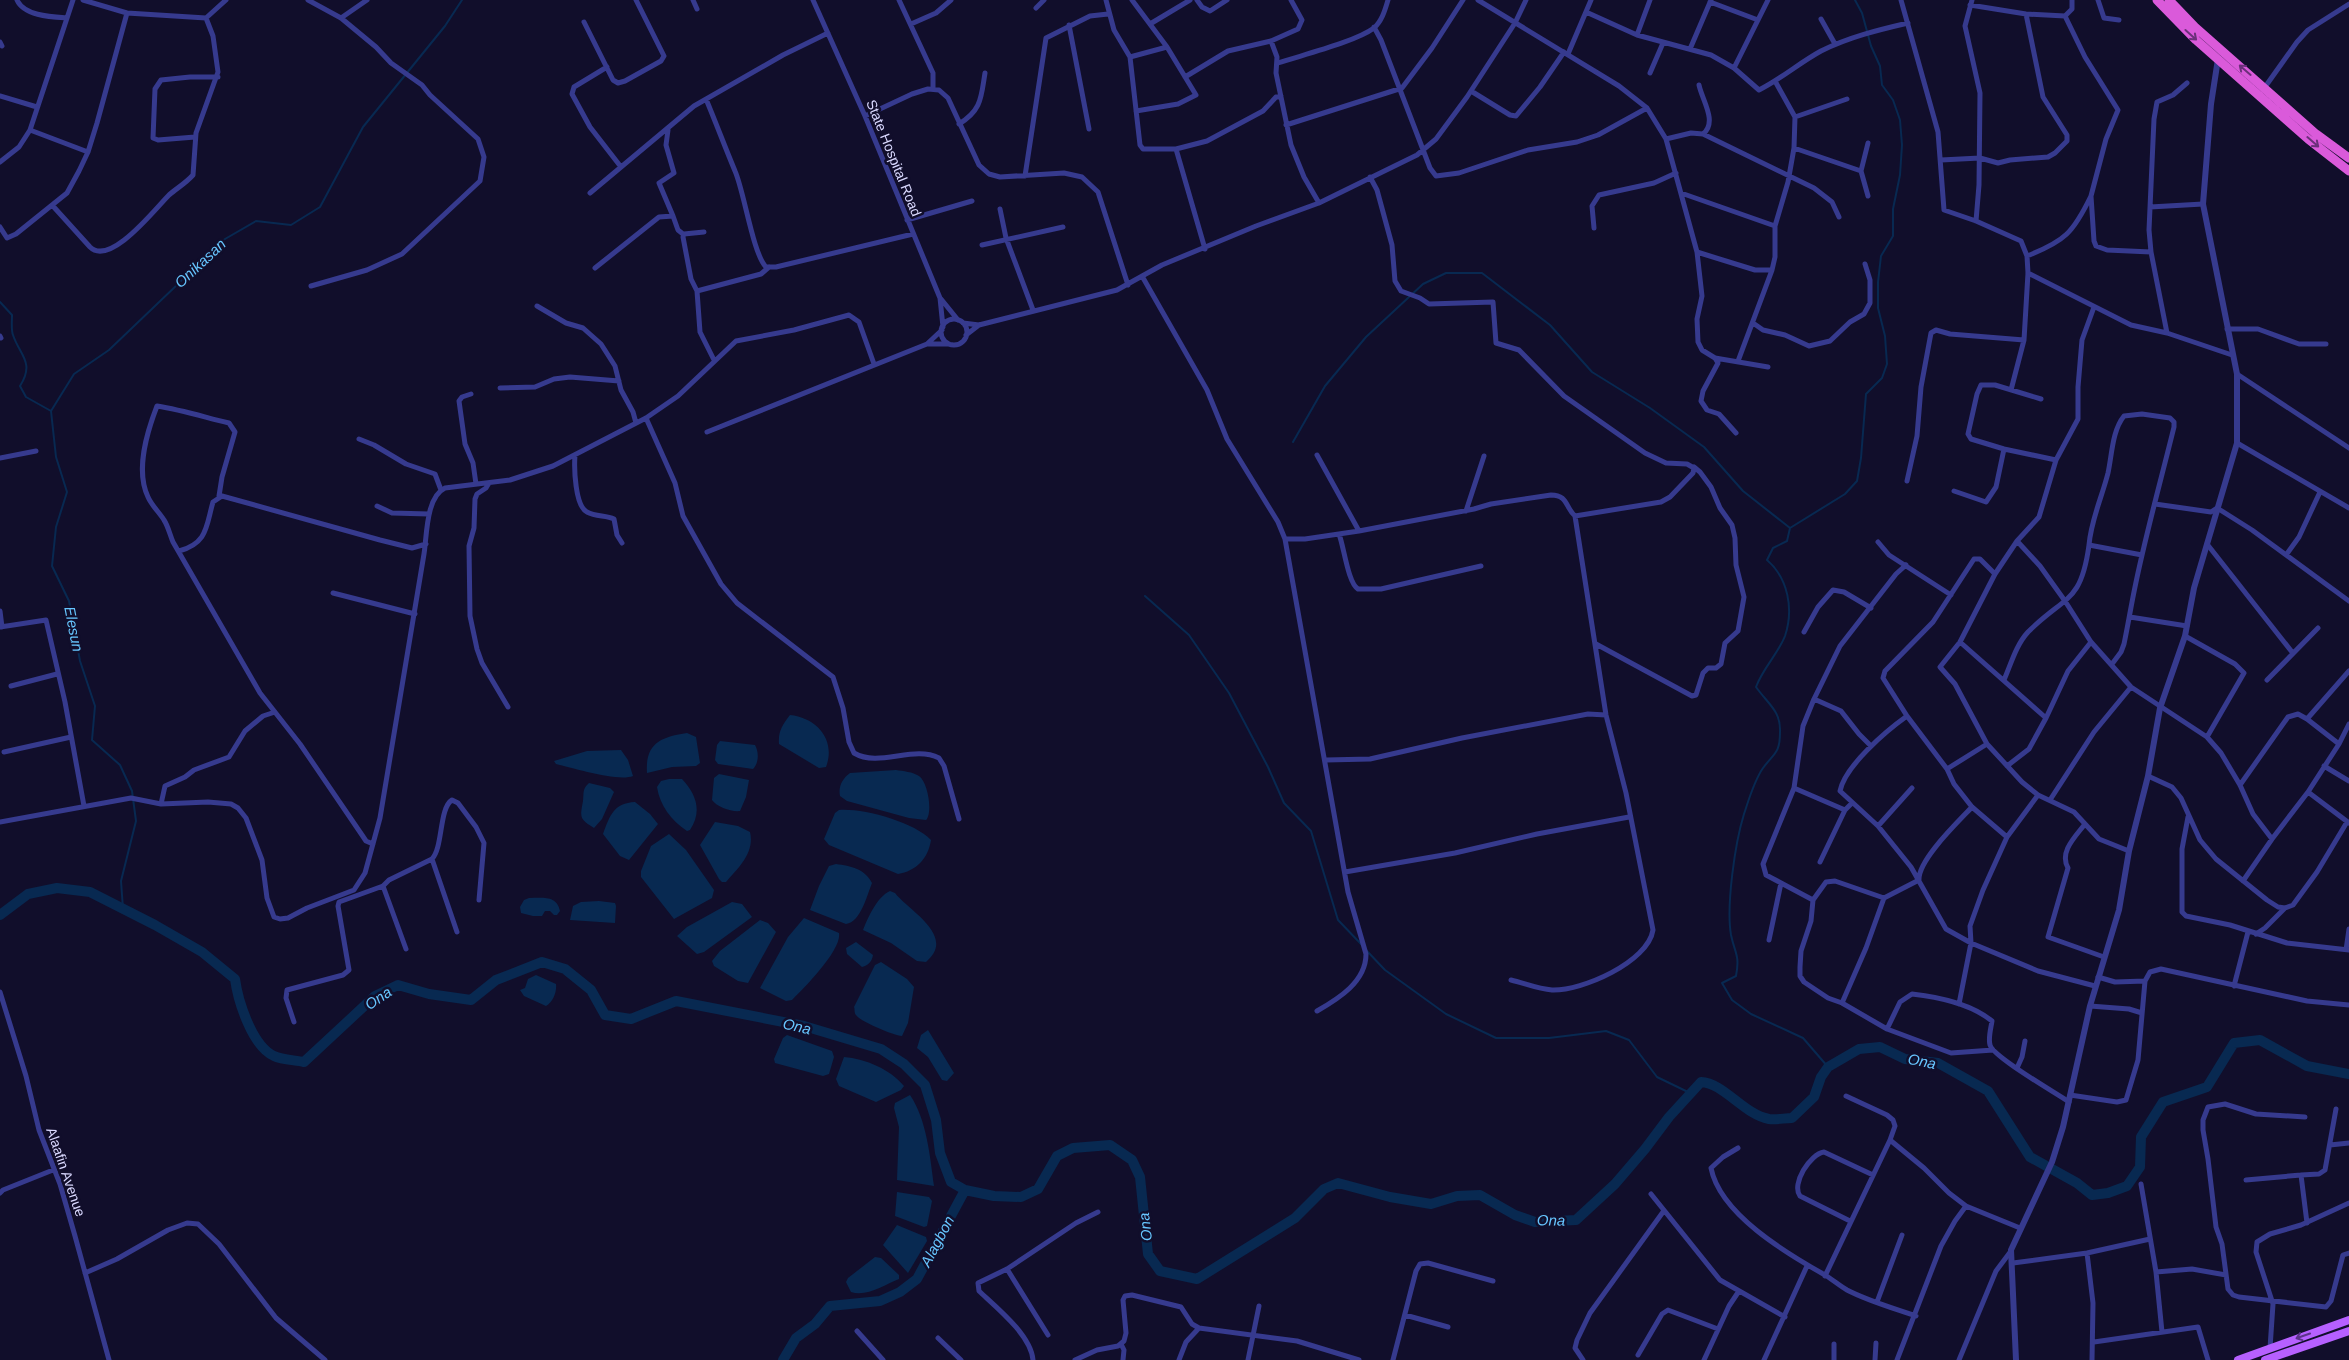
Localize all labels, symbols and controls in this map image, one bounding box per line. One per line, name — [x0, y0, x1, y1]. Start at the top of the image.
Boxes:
one-way arrow — [2184, 29, 2197, 41]
one-way arrow — [2239, 65, 2252, 76]
street label: State Hospital Road — [863, 97, 925, 219]
one-way arrow — [2306, 137, 2319, 148]
water label: Onikasan — [171, 235, 229, 291]
water label: Elesun — [61, 605, 87, 653]
water label: Ona — [361, 983, 395, 1013]
water label: Ona — [781, 1015, 813, 1037]
water label: Ona — [1906, 1050, 1938, 1072]
street label: Alaafin Avenue — [43, 1125, 89, 1219]
water label: Ona — [1537, 1211, 1565, 1229]
water label: Ona — [1135, 1212, 1155, 1242]
water label: Alagbon — [916, 1213, 957, 1270]
one-way arrow — [2296, 1332, 2311, 1341]

